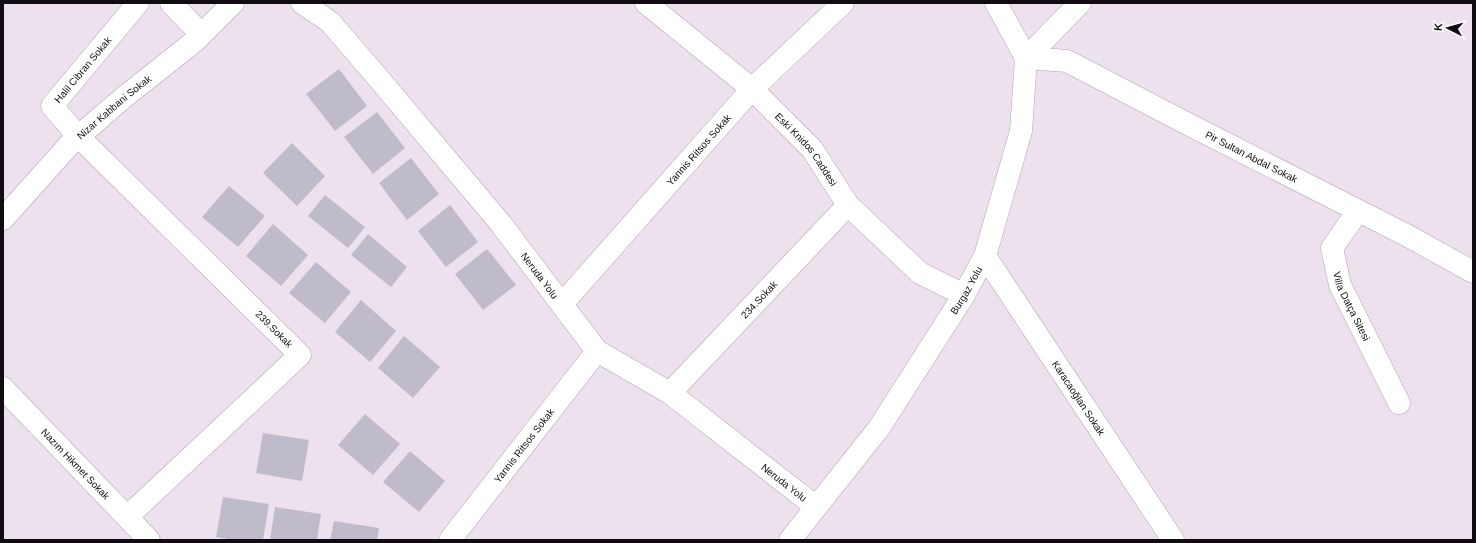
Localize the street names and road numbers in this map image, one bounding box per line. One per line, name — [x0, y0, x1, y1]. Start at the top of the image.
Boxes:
street label: Halil Cibran Sokak — [52, 34, 114, 105]
street label: Nizar Kabbani Sokak — [74, 72, 154, 141]
street label: Eski Knidos Caddesi — [773, 110, 840, 188]
street label: Yannis Ritsos Sokak — [664, 111, 733, 187]
street label: Pir Sultan Abdal Sokak — [1204, 128, 1300, 185]
street label: Neruda Yolu — [519, 250, 561, 301]
street label: Burgaz Yolu — [948, 264, 984, 316]
street label: Villa Datça Sitesi — [1332, 271, 1372, 342]
street label: 234.Sokak — [738, 278, 780, 320]
street label: 239.Sokak — [253, 308, 295, 350]
street label: Karacaoğlan Sokak — [1050, 359, 1108, 438]
street label: Yannis Ritsos Sokak — [491, 405, 557, 485]
street label: Nazım Hikmet Sokak — [39, 426, 113, 502]
street label: Neruda Yolu — [759, 461, 809, 503]

